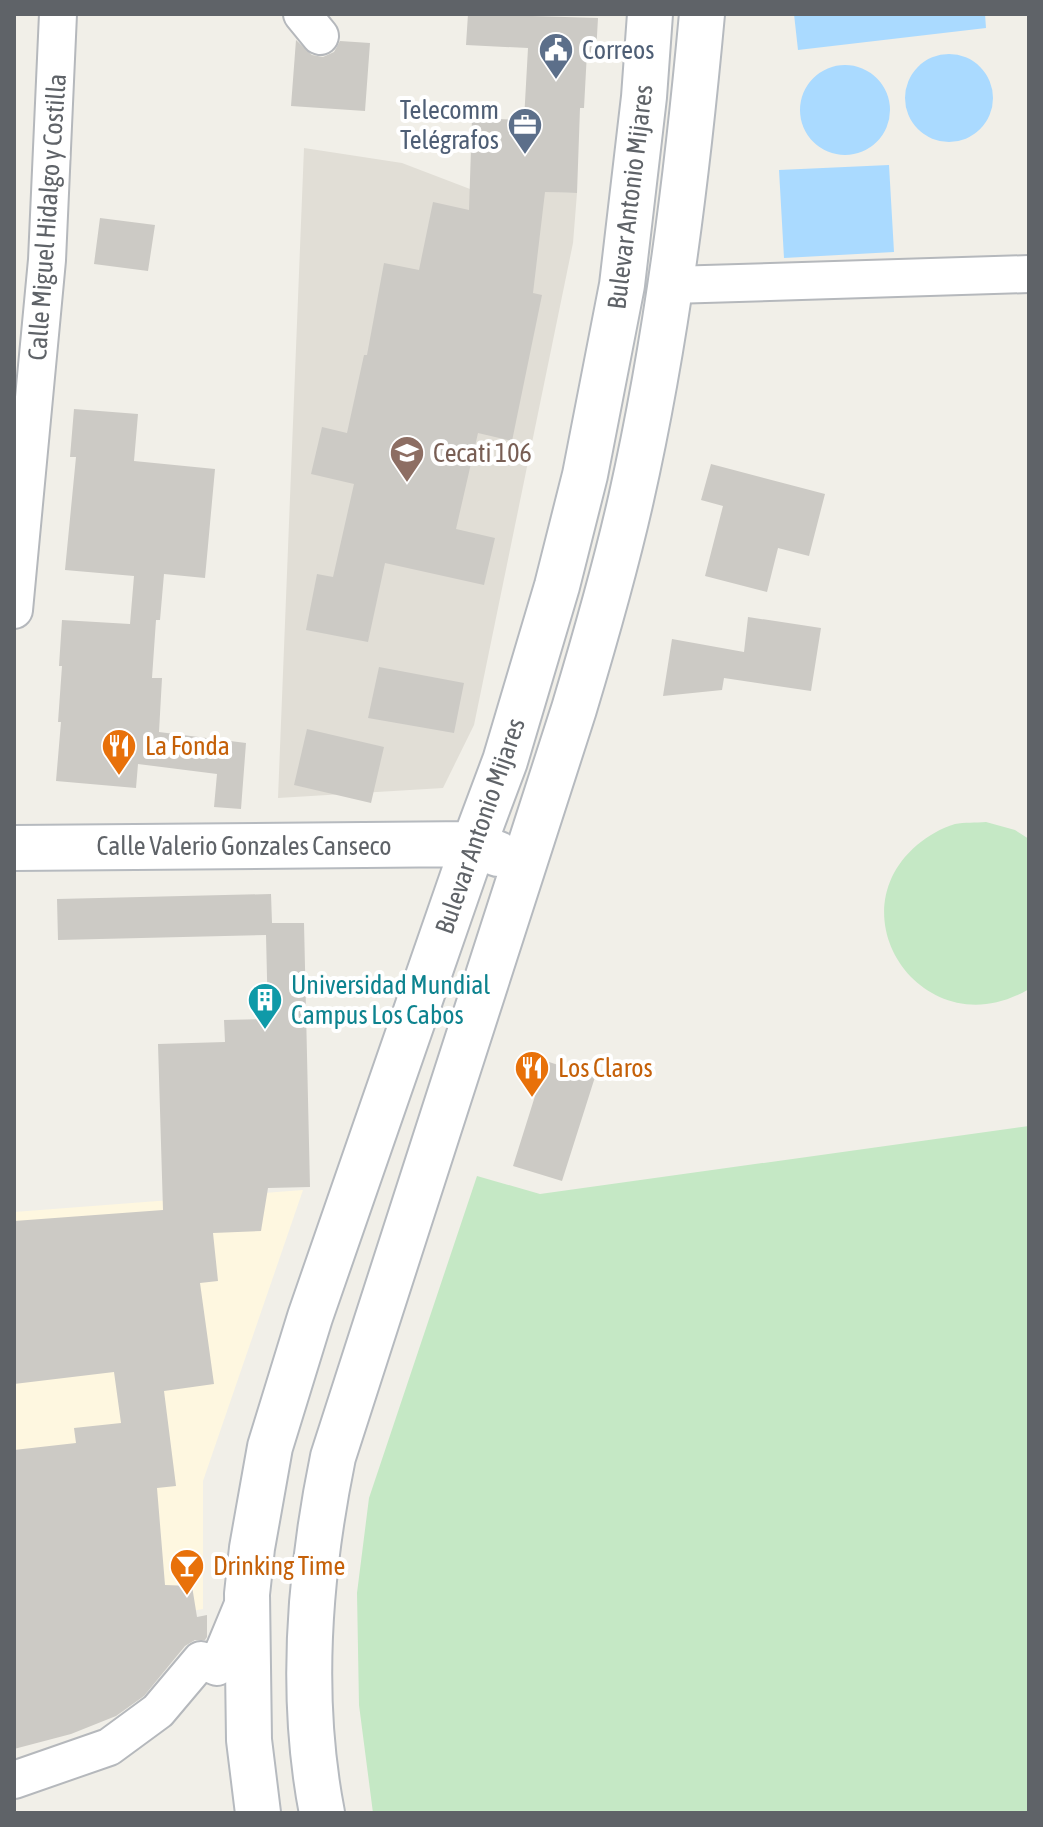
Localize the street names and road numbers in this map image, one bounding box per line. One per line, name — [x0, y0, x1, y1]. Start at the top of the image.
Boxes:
street label: Calle Miguel Hidalgo y Costilla — [22, 73, 72, 361]
street label: Bulevar Antonio Mijares — [601, 83, 659, 311]
street label: Bulevar Antonio Mijares — [429, 714, 531, 938]
street label: Calle Valerio Gonzales Canseco — [97, 831, 391, 861]

